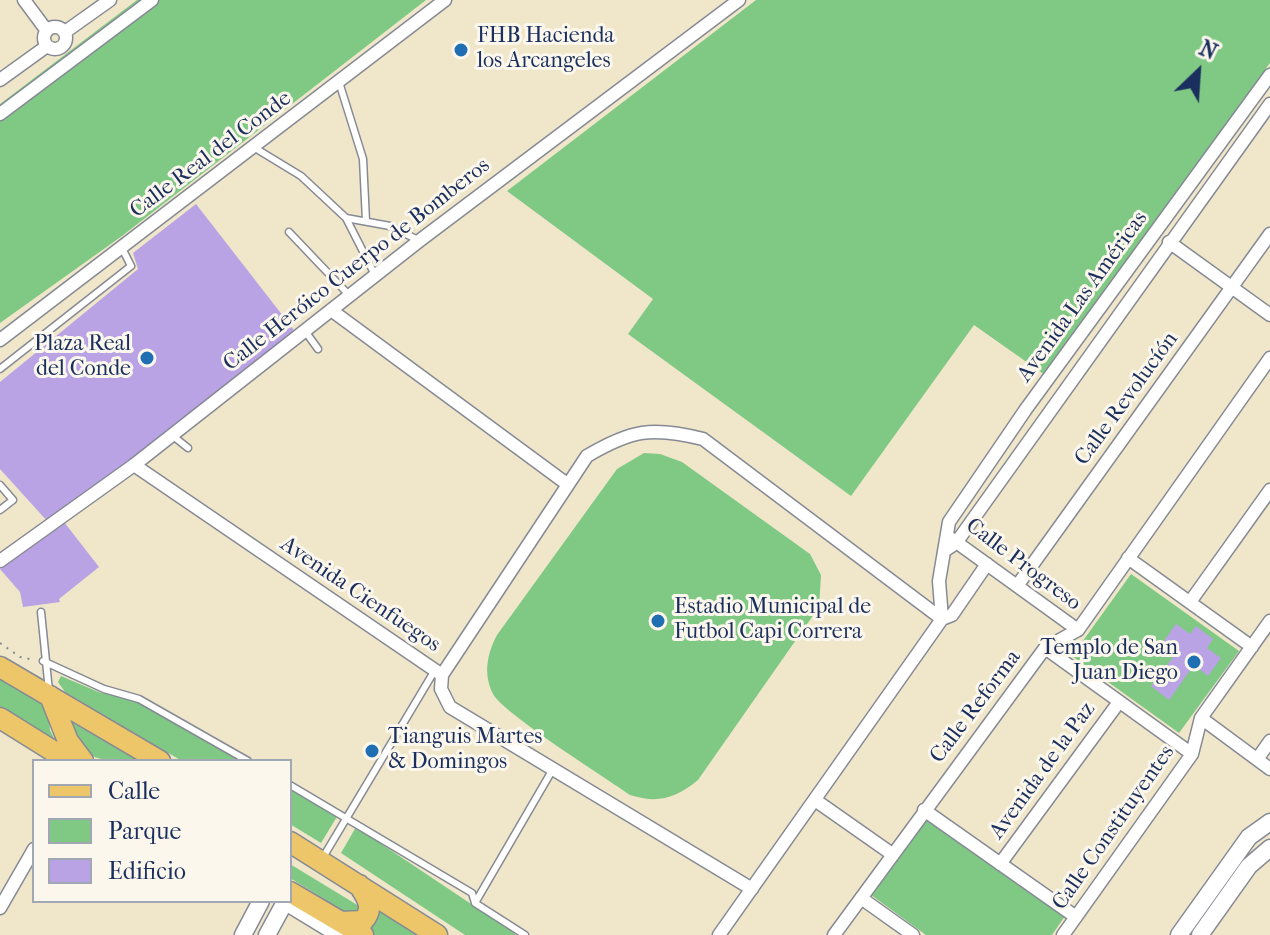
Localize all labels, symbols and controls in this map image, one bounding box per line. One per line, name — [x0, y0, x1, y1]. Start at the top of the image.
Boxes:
place label: FHB Hacienda los Arcangeles — [477, 24, 615, 76]
north arrow — [1158, 32, 1238, 112]
text: N — [1195, 35, 1221, 66]
marker: FHB Hacienda los Arcangeles — [452, 41, 470, 59]
street label: Calle Real del Conde — [125, 86, 297, 224]
street label: Calle Heróico Cuerpo de Bomberos — [219, 153, 495, 377]
street label: Avenida Las Américas — [1012, 206, 1154, 388]
street label: Calle Revolucíón — [1070, 327, 1184, 471]
place label: Plaza Real del Conde — [34, 332, 131, 384]
marker: Plaza Real del Conde — [138, 349, 156, 367]
street label: Calle Progreso — [960, 513, 1086, 617]
street label: Avenida Cienfuegos — [275, 532, 445, 658]
place label: Estadio Municipal de Futbol Capi Correra — [674, 595, 871, 646]
marker: Estadio Municipal de Futbol Capi Correra — [649, 612, 667, 630]
place label: Templo de San Juan Diego — [1040, 636, 1178, 688]
street label: Calle Reforma — [925, 645, 1027, 769]
marker: Templo de San Juan Diego — [1185, 653, 1203, 671]
street label: Avenida de la Paz — [984, 697, 1102, 845]
place label: Tianguis Martes & Domingos — [388, 725, 542, 776]
street label: Calle Constituyentes — [1047, 741, 1181, 915]
marker: Tianguis Martes & Domingos — [363, 742, 381, 760]
legend — [32, 759, 292, 903]
text: Calle — [108, 777, 160, 805]
text: Parque — [108, 817, 181, 845]
text: Edificio — [108, 857, 186, 885]

